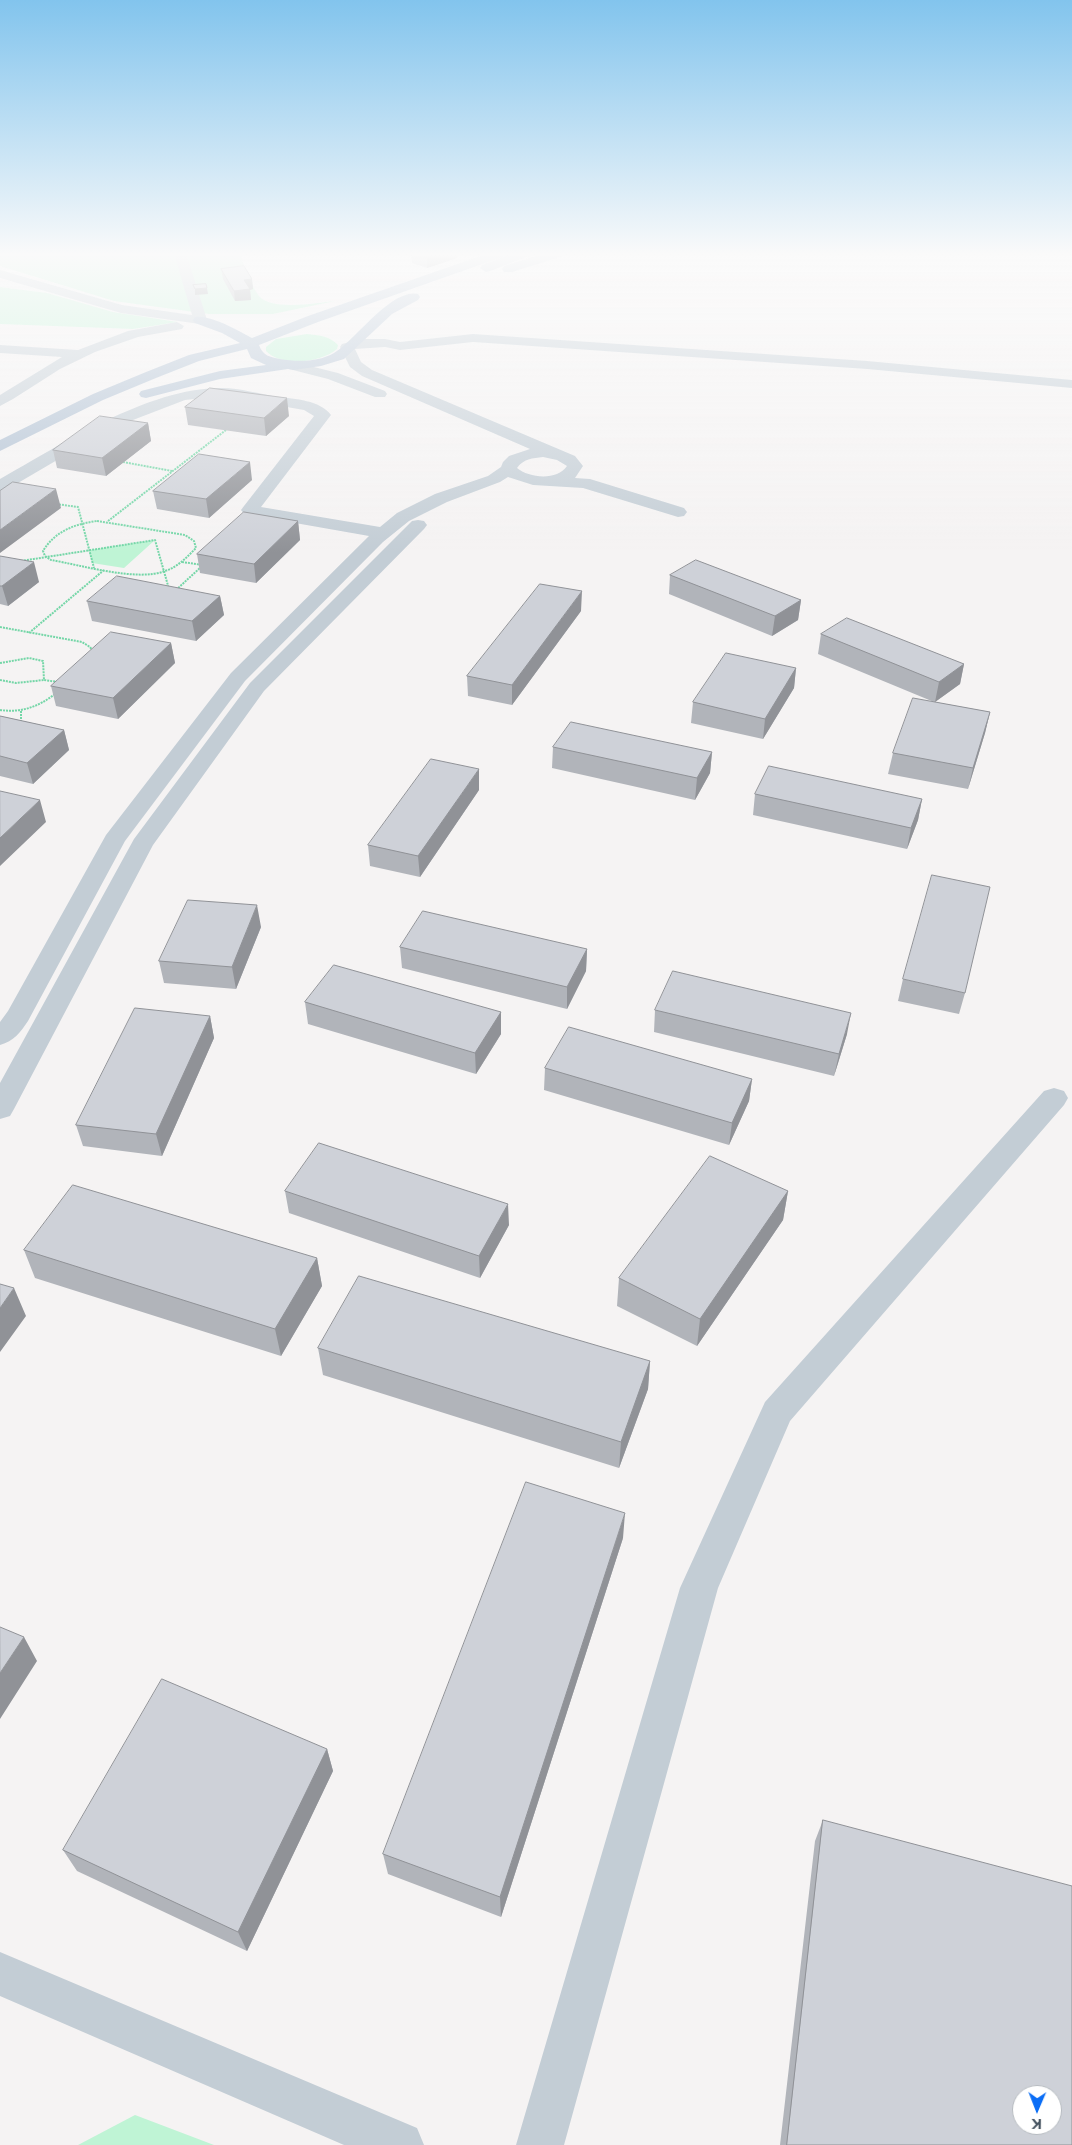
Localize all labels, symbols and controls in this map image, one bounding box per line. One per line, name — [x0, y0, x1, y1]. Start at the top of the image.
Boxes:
north arrow — [1012, 2085, 1062, 2135]
text: K — [1031, 2115, 1042, 2133]

